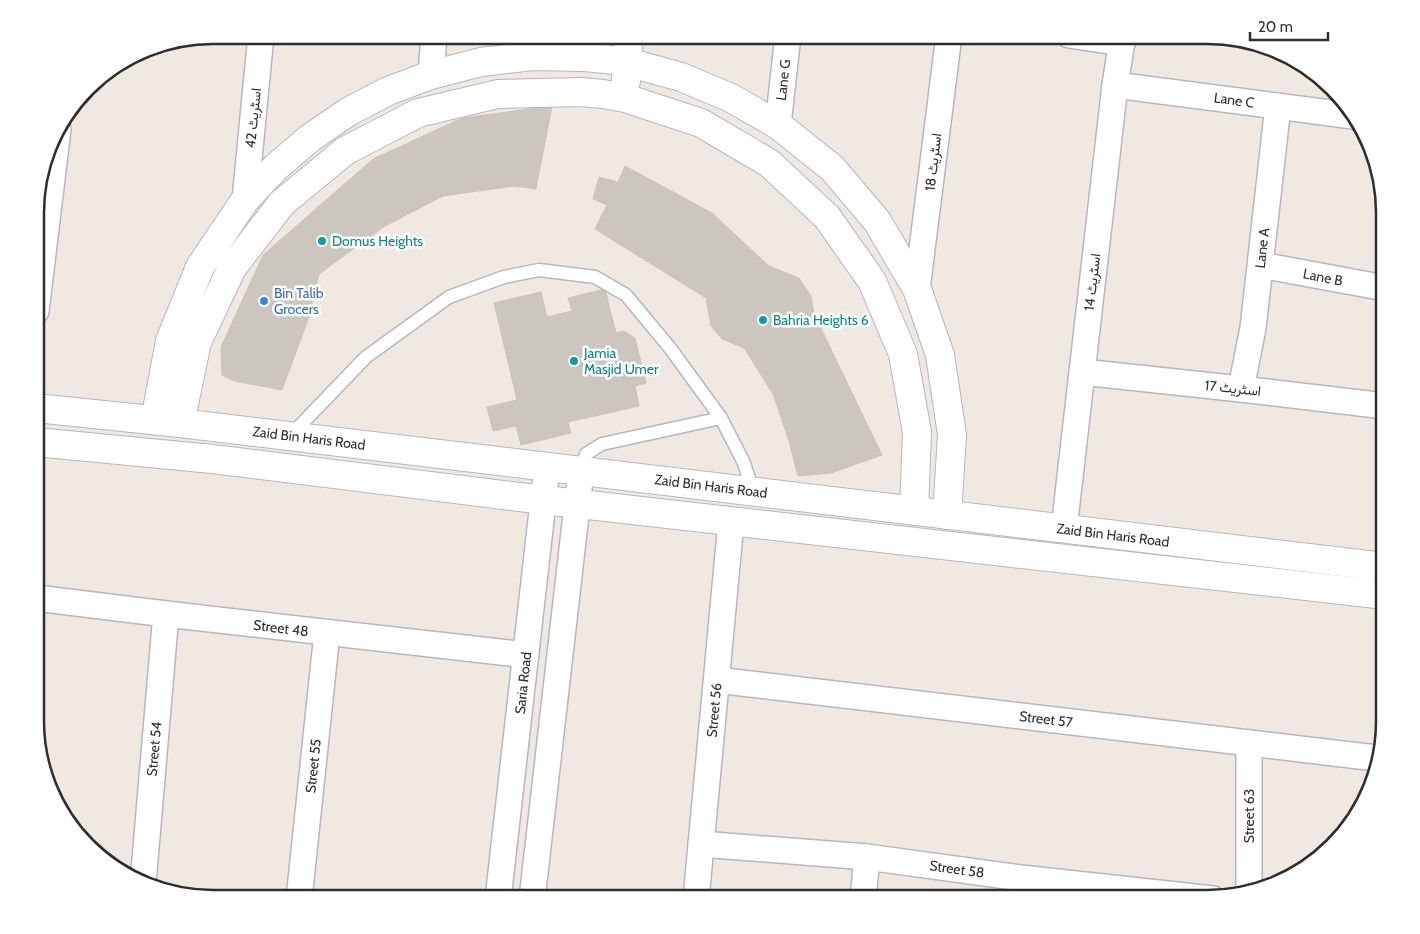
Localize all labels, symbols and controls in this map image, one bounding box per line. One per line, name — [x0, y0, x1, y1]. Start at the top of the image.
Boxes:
scale bar — [1250, 10, 1328, 42]
text: 20 m — [1258, 18, 1293, 36]
street label: Lane G — [772, 59, 794, 101]
street label: اسٹریٹ 42 — [241, 87, 265, 149]
street label: Lane C — [1213, 88, 1256, 112]
street label: اسٹریٹ 18 — [921, 132, 945, 192]
street label: Lane A — [1251, 227, 1273, 269]
place label: Domus Heights — [332, 232, 423, 250]
marker: Domus Heights — [316, 235, 328, 247]
street label: اسٹریٹ 14 — [1080, 252, 1104, 312]
street label: Lane B — [1302, 264, 1344, 290]
place label: Bin Talib Grocers — [274, 284, 324, 318]
marker: Bin Talib Grocers — [258, 295, 270, 307]
place label: Bahria Heights 6 — [773, 311, 869, 329]
marker: Bahria Heights 6 — [757, 314, 769, 326]
place label: Jamia Masjid Umer — [583, 344, 659, 378]
marker: Jamia Masjid Umer — [568, 355, 580, 367]
street label: اسٹریٹ 17 — [1204, 376, 1262, 400]
street label: Zaid Bin Haris Road — [252, 422, 366, 454]
street label: Zaid Bin Haris Road — [654, 470, 768, 502]
street label: Zaid Bin Haris Road — [1056, 519, 1170, 551]
street label: Street 48 — [252, 616, 310, 640]
street label: Saria Road — [511, 651, 535, 715]
street label: Street 56 — [703, 682, 725, 738]
street label: Street 57 — [1018, 707, 1074, 731]
street label: Street 54 — [143, 721, 165, 777]
street label: Street 55 — [301, 738, 325, 794]
street label: Street 63 — [1240, 789, 1258, 843]
street label: Street 58 — [928, 856, 986, 882]

